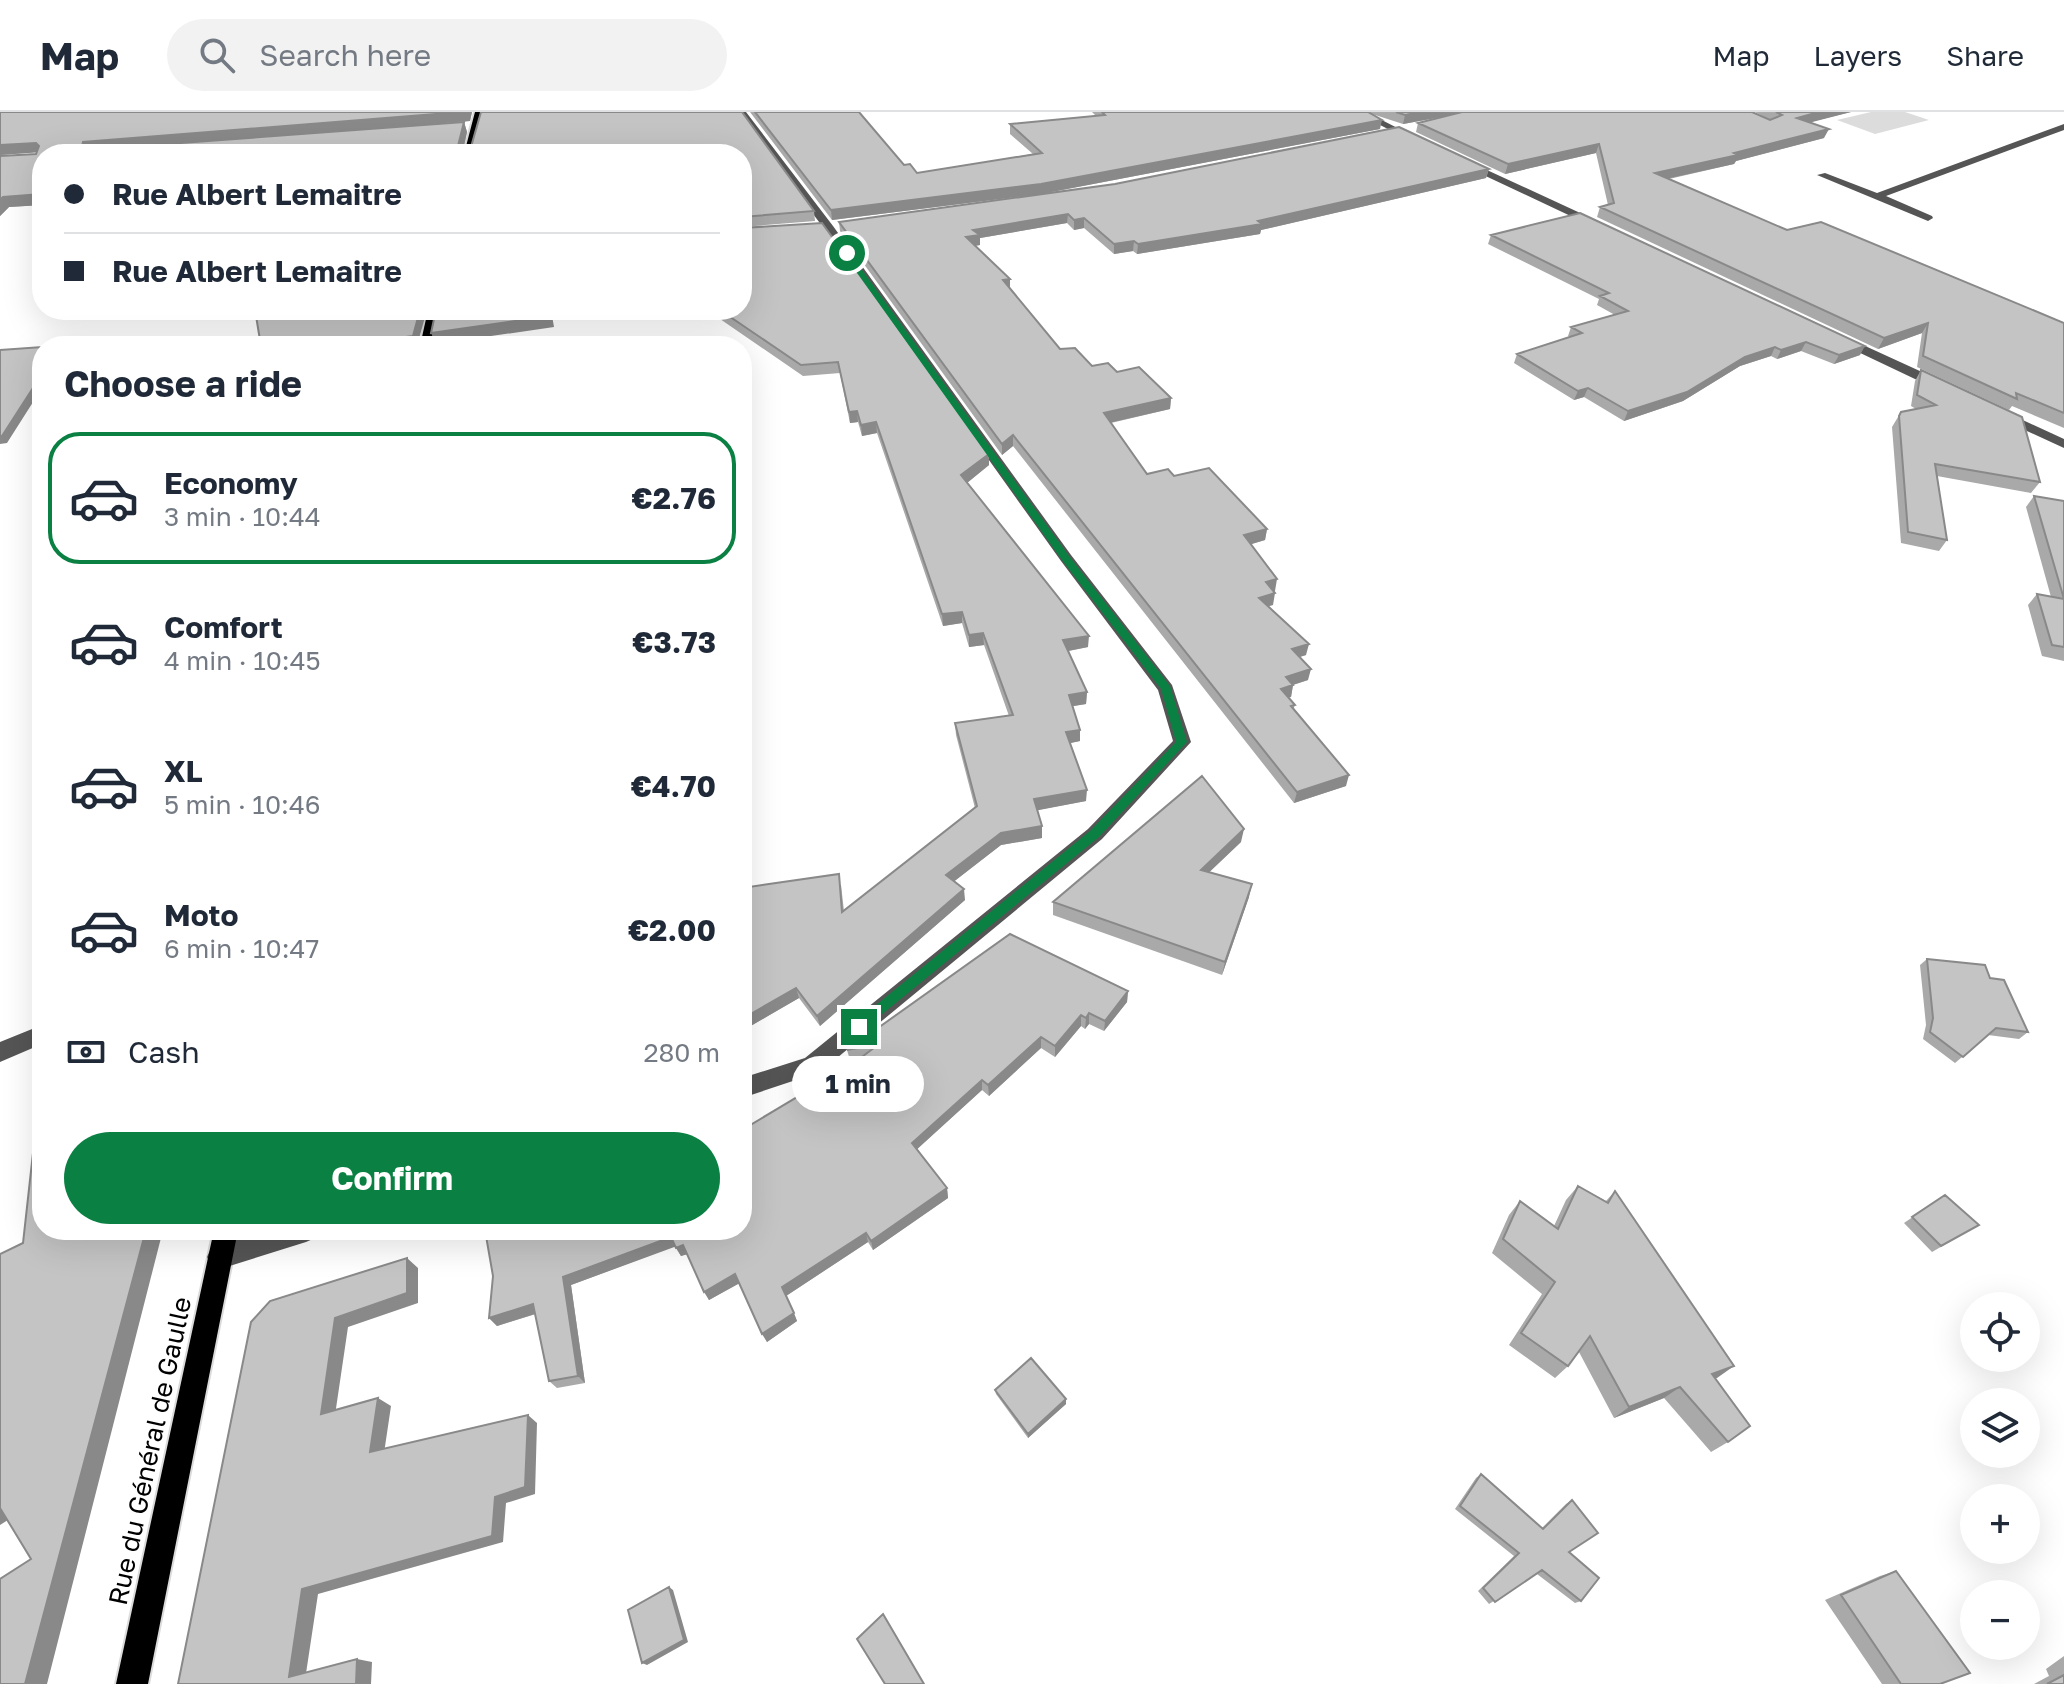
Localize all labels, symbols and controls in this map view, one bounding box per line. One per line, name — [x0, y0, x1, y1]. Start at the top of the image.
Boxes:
search box — [167, 19, 727, 91]
text: Map — [40, 33, 119, 78]
icon: search — [195, 33, 239, 77]
text: Search here — [259, 37, 431, 73]
text: Map — [1712, 39, 1770, 72]
text: Layers — [1814, 39, 1902, 72]
text: Share — [1946, 39, 2024, 72]
text: Rue Albert Lemaitre — [112, 176, 402, 212]
route start — [829, 235, 865, 271]
text: Rue Albert Lemaitre — [112, 253, 402, 289]
text: Choose a ride — [64, 362, 302, 405]
icon: car — [68, 462, 140, 534]
text: Economy — [164, 465, 298, 501]
text: €2.76 — [632, 480, 716, 516]
text: 3 min · 10:44 — [164, 501, 321, 532]
icon: car — [68, 606, 140, 678]
text: Comfort — [164, 609, 283, 645]
text: €3.73 — [632, 624, 716, 660]
text: 4 min · 10:45 — [164, 645, 321, 676]
icon: car — [68, 750, 140, 822]
text: XL — [164, 753, 203, 789]
text: €4.70 — [631, 768, 716, 804]
text: 5 min · 10:46 — [164, 789, 320, 820]
icon: car — [68, 894, 140, 966]
text: Moto — [164, 897, 239, 933]
text: €2.00 — [628, 912, 716, 948]
text: 6 min · 10:47 — [164, 933, 319, 964]
route end — [841, 1009, 877, 1045]
icon: cash — [64, 1030, 108, 1074]
text: Cash — [128, 1034, 200, 1070]
text: 280 m — [643, 1037, 720, 1068]
callout: 1 min — [793, 1055, 925, 1111]
text: 1 min — [825, 1068, 891, 1099]
button: Confirm — [64, 1132, 720, 1224]
map controls — [1960, 1292, 2040, 1660]
button: locate — [1960, 1292, 2040, 1372]
street label: Rue du Général de Gaulle — [102, 1294, 197, 1608]
button: layers — [1960, 1388, 2040, 1468]
button: + — [1960, 1484, 2040, 1564]
button: − — [1960, 1580, 2040, 1660]

